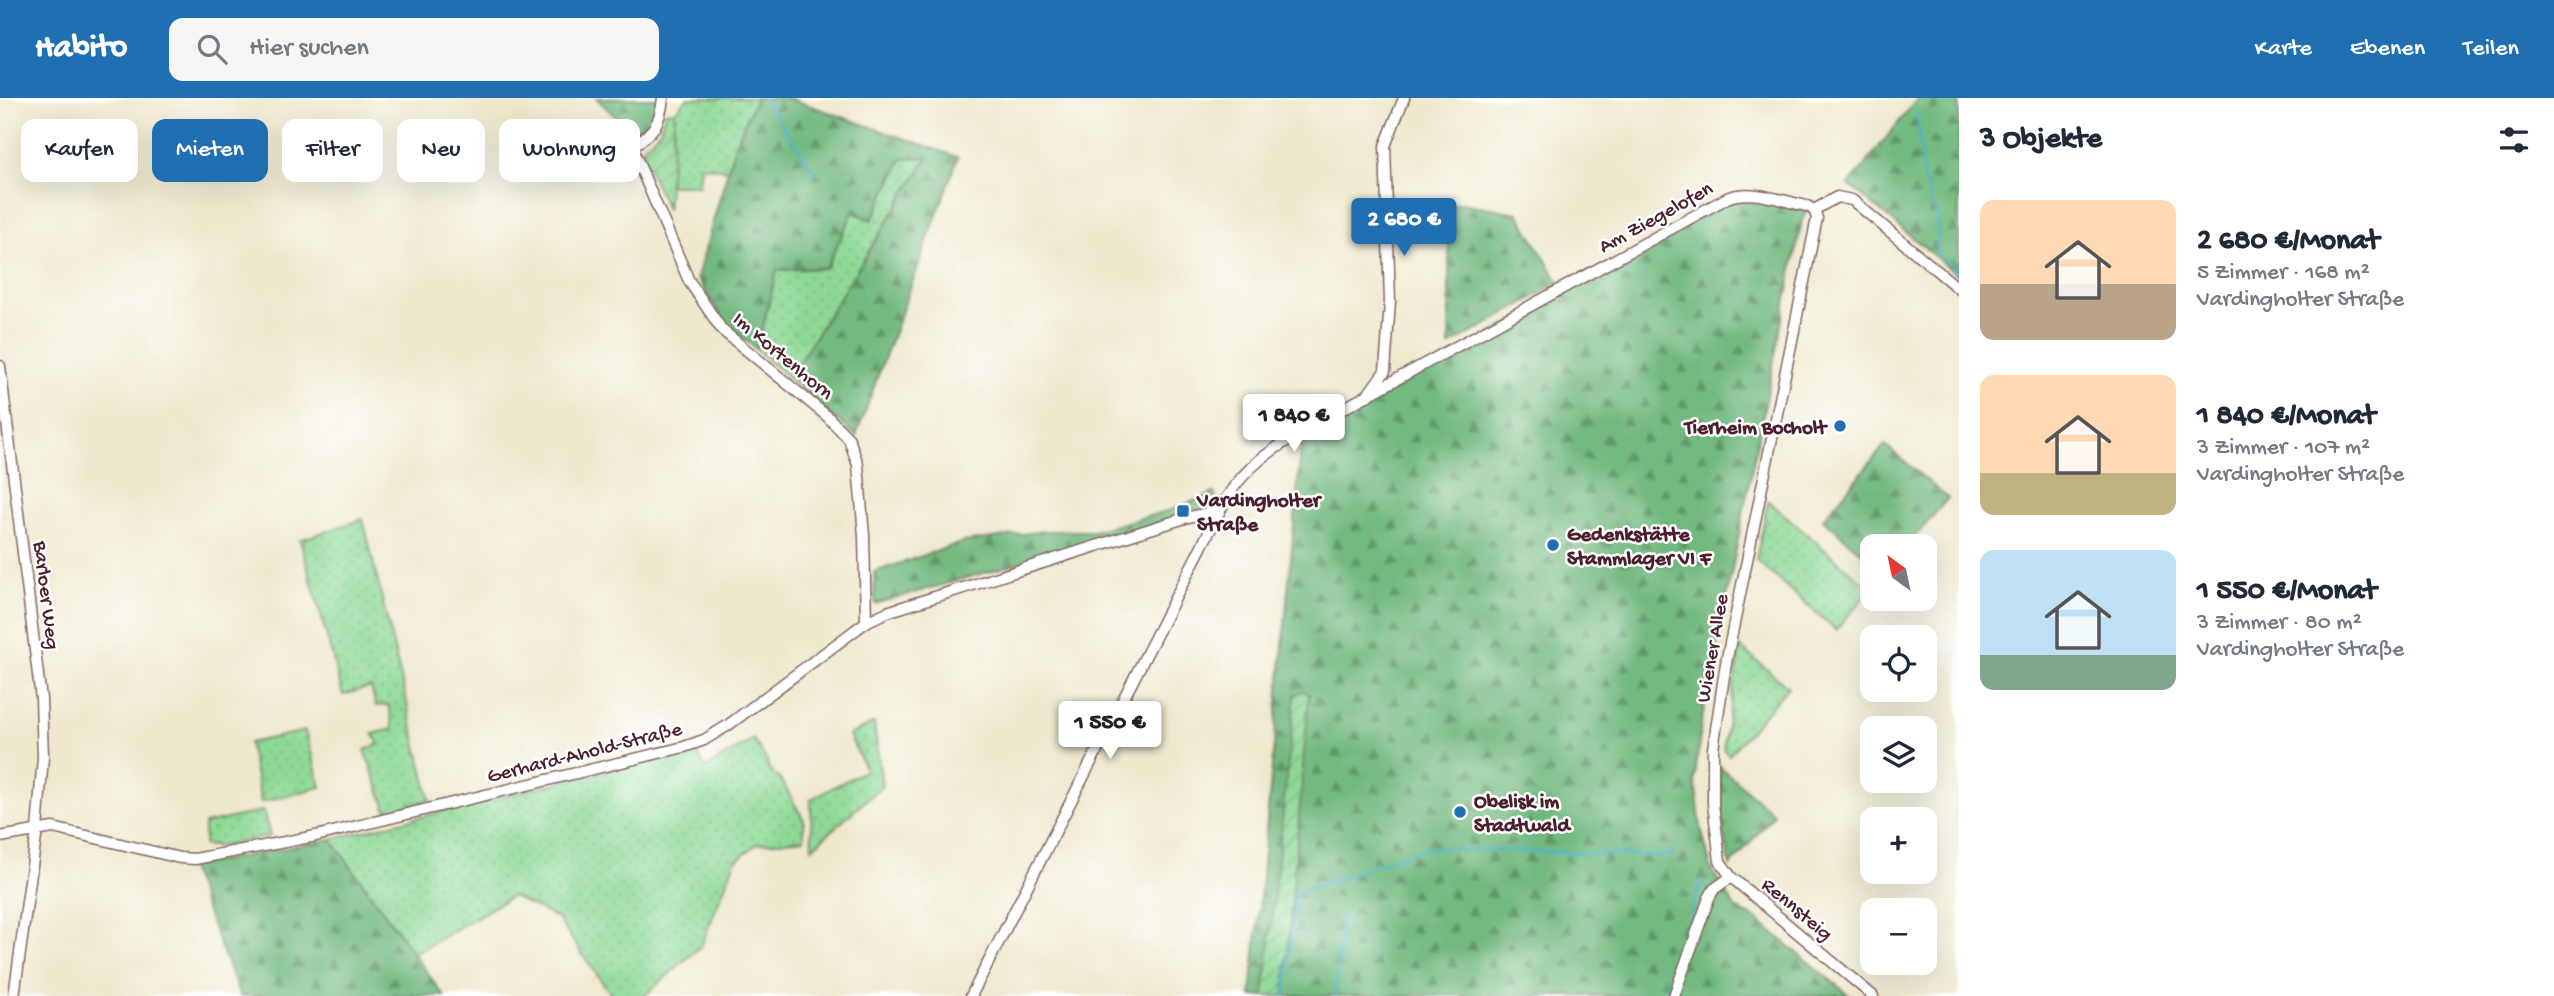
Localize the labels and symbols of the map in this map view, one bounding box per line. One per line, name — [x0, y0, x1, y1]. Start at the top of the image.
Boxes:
street label: Am Ziegelofen — [1595, 177, 1718, 261]
pin: 2 680 € — [1339, 198, 1469, 258]
street label: Im Kortenhorn — [726, 308, 837, 407]
pin: 1 840 € — [1229, 394, 1359, 454]
place label: Tierheim Bocholt — [1682, 417, 1828, 442]
marker: Tierheim Bocholt — [1832, 418, 1848, 434]
place label: Vardingholter Straße — [1196, 490, 1323, 539]
marker: Vardingholter Straße — [1175, 503, 1191, 519]
place label: Gedenkstätte Stammlager VI F — [1567, 524, 1713, 573]
north arrow — [1860, 534, 1937, 611]
marker: Gedenkstätte Stammlager VI F — [1545, 537, 1561, 553]
street label: Barloer Weg — [25, 539, 64, 651]
street label: Wiener Allee — [1693, 591, 1736, 705]
pin: 1 550 € — [1045, 702, 1175, 761]
street label: Gerhard-Ahold-Straße — [485, 718, 686, 791]
place label: Obelisk im Stadtwald — [1474, 791, 1572, 840]
marker: Obelisk im Stadtwald — [1452, 804, 1468, 820]
street label: Rennsteig — [1755, 874, 1837, 948]

